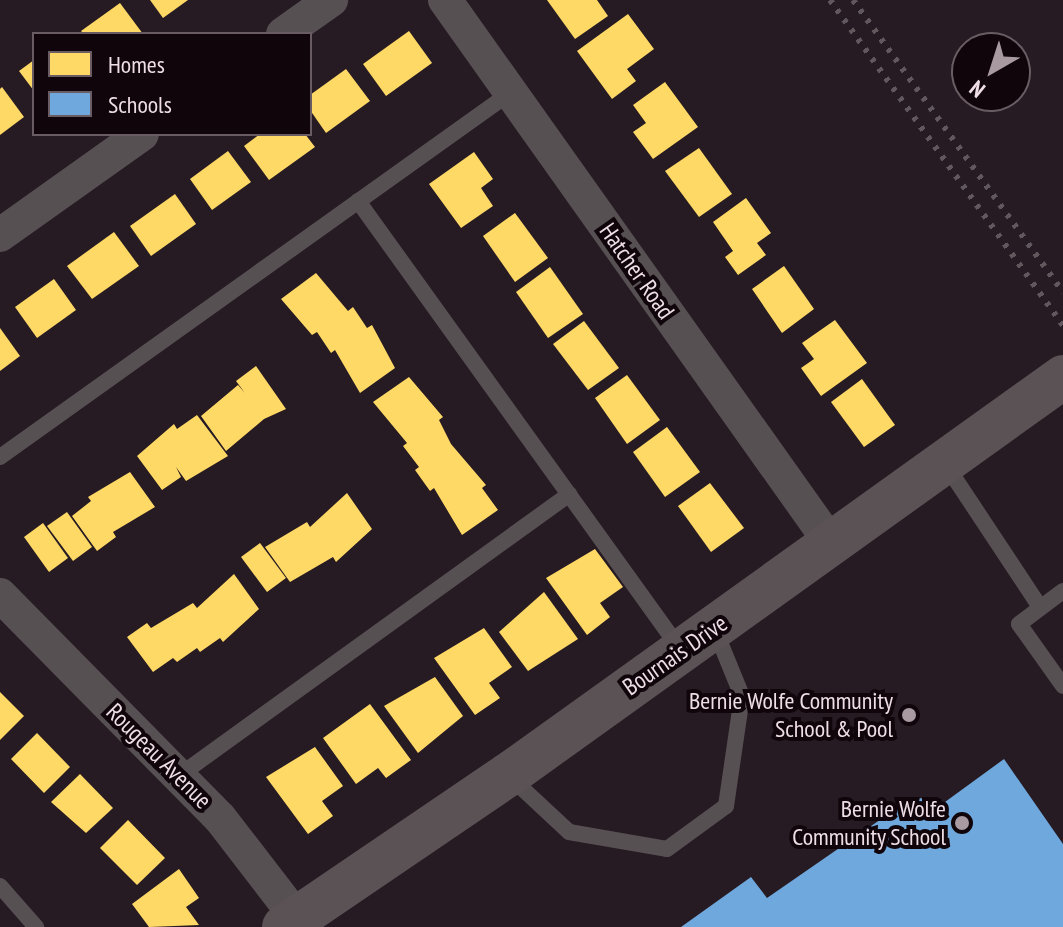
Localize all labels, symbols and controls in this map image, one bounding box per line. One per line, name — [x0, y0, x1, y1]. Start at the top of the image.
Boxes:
legend — [32, 32, 312, 136]
north arrow — [951, 32, 1031, 112]
text: Homes — [108, 49, 165, 80]
text: N — [964, 74, 991, 104]
text: Schools — [108, 89, 172, 120]
street label: Hatcher Road — [594, 217, 680, 325]
street label: Bournais Drive — [617, 609, 733, 701]
place label: Bernie Wolfe Community School & Pool — [689, 687, 893, 743]
street label: Rougeau Avenue — [100, 697, 218, 815]
marker: Bernie Wolfe Community School & Pool — [900, 706, 918, 724]
place label: Bernie Wolfe Community School — [792, 795, 946, 851]
marker: Bernie Wolfe Community School — [953, 814, 971, 832]

